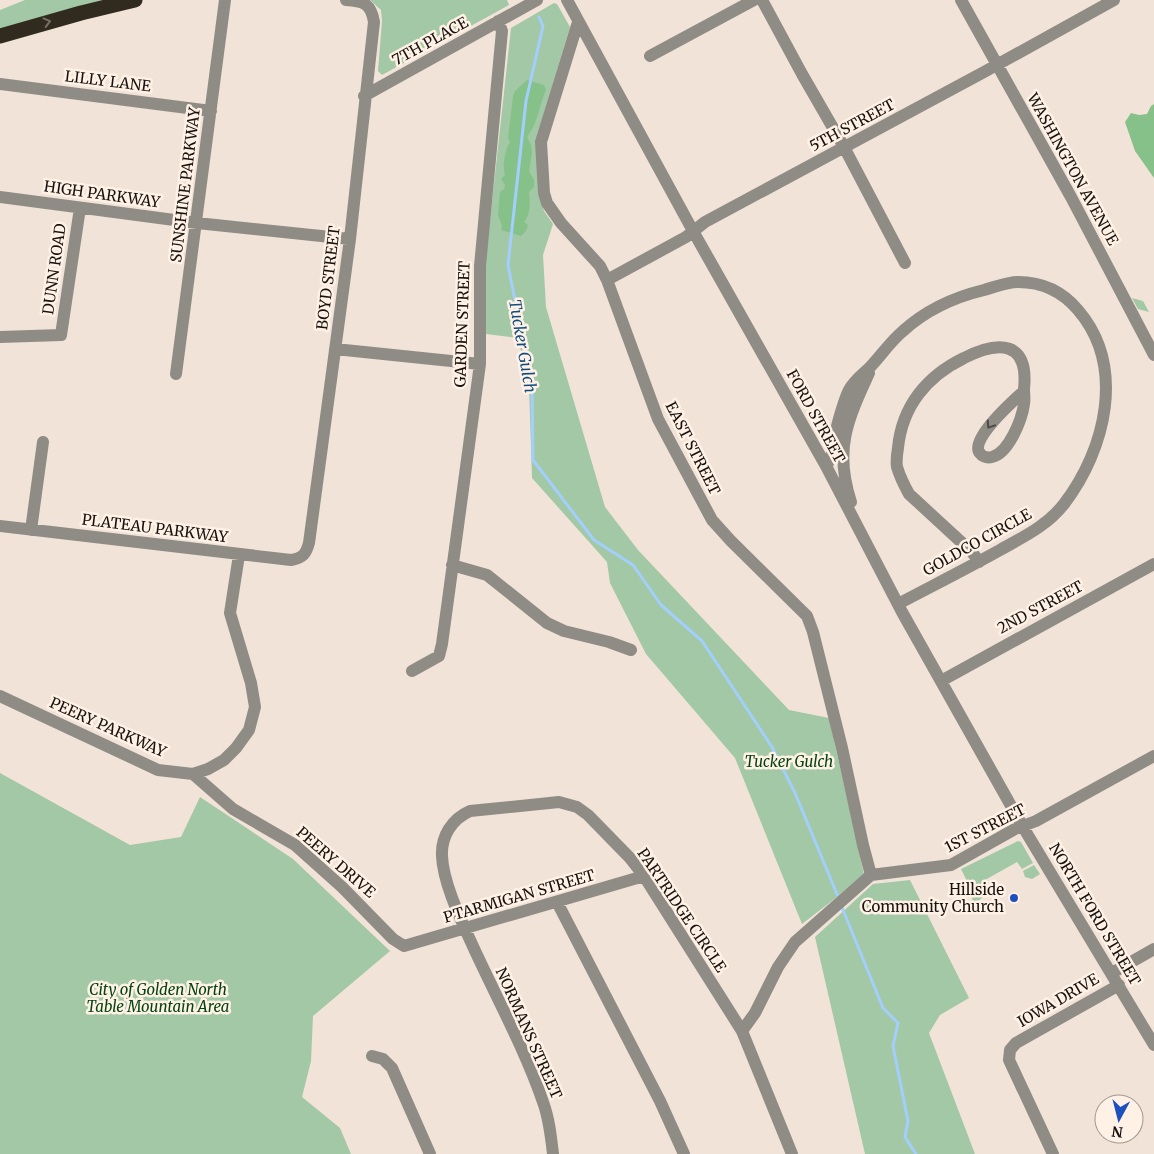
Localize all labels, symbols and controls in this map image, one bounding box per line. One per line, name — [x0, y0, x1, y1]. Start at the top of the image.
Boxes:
street label: 7TH PLACE — [389, 12, 472, 70]
one-way arrow — [42, 17, 51, 28]
street label: LILLY LANE — [64, 66, 153, 96]
street label: WASHINGTON AVENUE — [1023, 89, 1123, 249]
street label: 5TH STREET — [806, 94, 898, 155]
street label: SUNSHINE PARKWAY — [166, 106, 204, 264]
street label: HIGH PARKWAY — [43, 176, 162, 212]
street label: DUNN ROAD — [38, 222, 70, 316]
street label: BOYD STREET — [312, 224, 344, 331]
street label: GARDEN STREET — [450, 260, 474, 388]
water label: Tucker Gulch — [505, 298, 541, 394]
street label: FORD STREET — [783, 366, 850, 467]
street label: EAST STREET — [661, 398, 725, 498]
one-way arrow — [987, 420, 996, 429]
street label: GOLDCO CIRCLE — [919, 504, 1035, 580]
street label: PLATEAU PARKWAY — [81, 510, 230, 546]
street label: 2ND STREET — [994, 576, 1087, 638]
street label: PEERY PARKWAY — [47, 693, 169, 761]
park label: Tucker Gulch — [745, 752, 833, 771]
street label: 1ST STREET — [941, 799, 1029, 857]
street label: PEERY DRIVE — [293, 822, 380, 902]
street label: NORTH FORD STREET — [1045, 840, 1145, 989]
street label: PARTRIDGE CIRCLE — [633, 844, 731, 976]
street label: PTARMIGAN STREET — [441, 865, 598, 927]
place label: Hillside Community Church — [862, 880, 1004, 916]
marker: Hillside Community Church — [1008, 892, 1020, 904]
street label: NORMANS STREET — [492, 964, 567, 1102]
street label: IOWA DRIVE — [1014, 969, 1102, 1031]
park label: City of Golden North Table Mountain Area — [87, 980, 229, 1016]
north arrow — [1094, 1094, 1144, 1144]
text: N — [1111, 1122, 1124, 1142]

